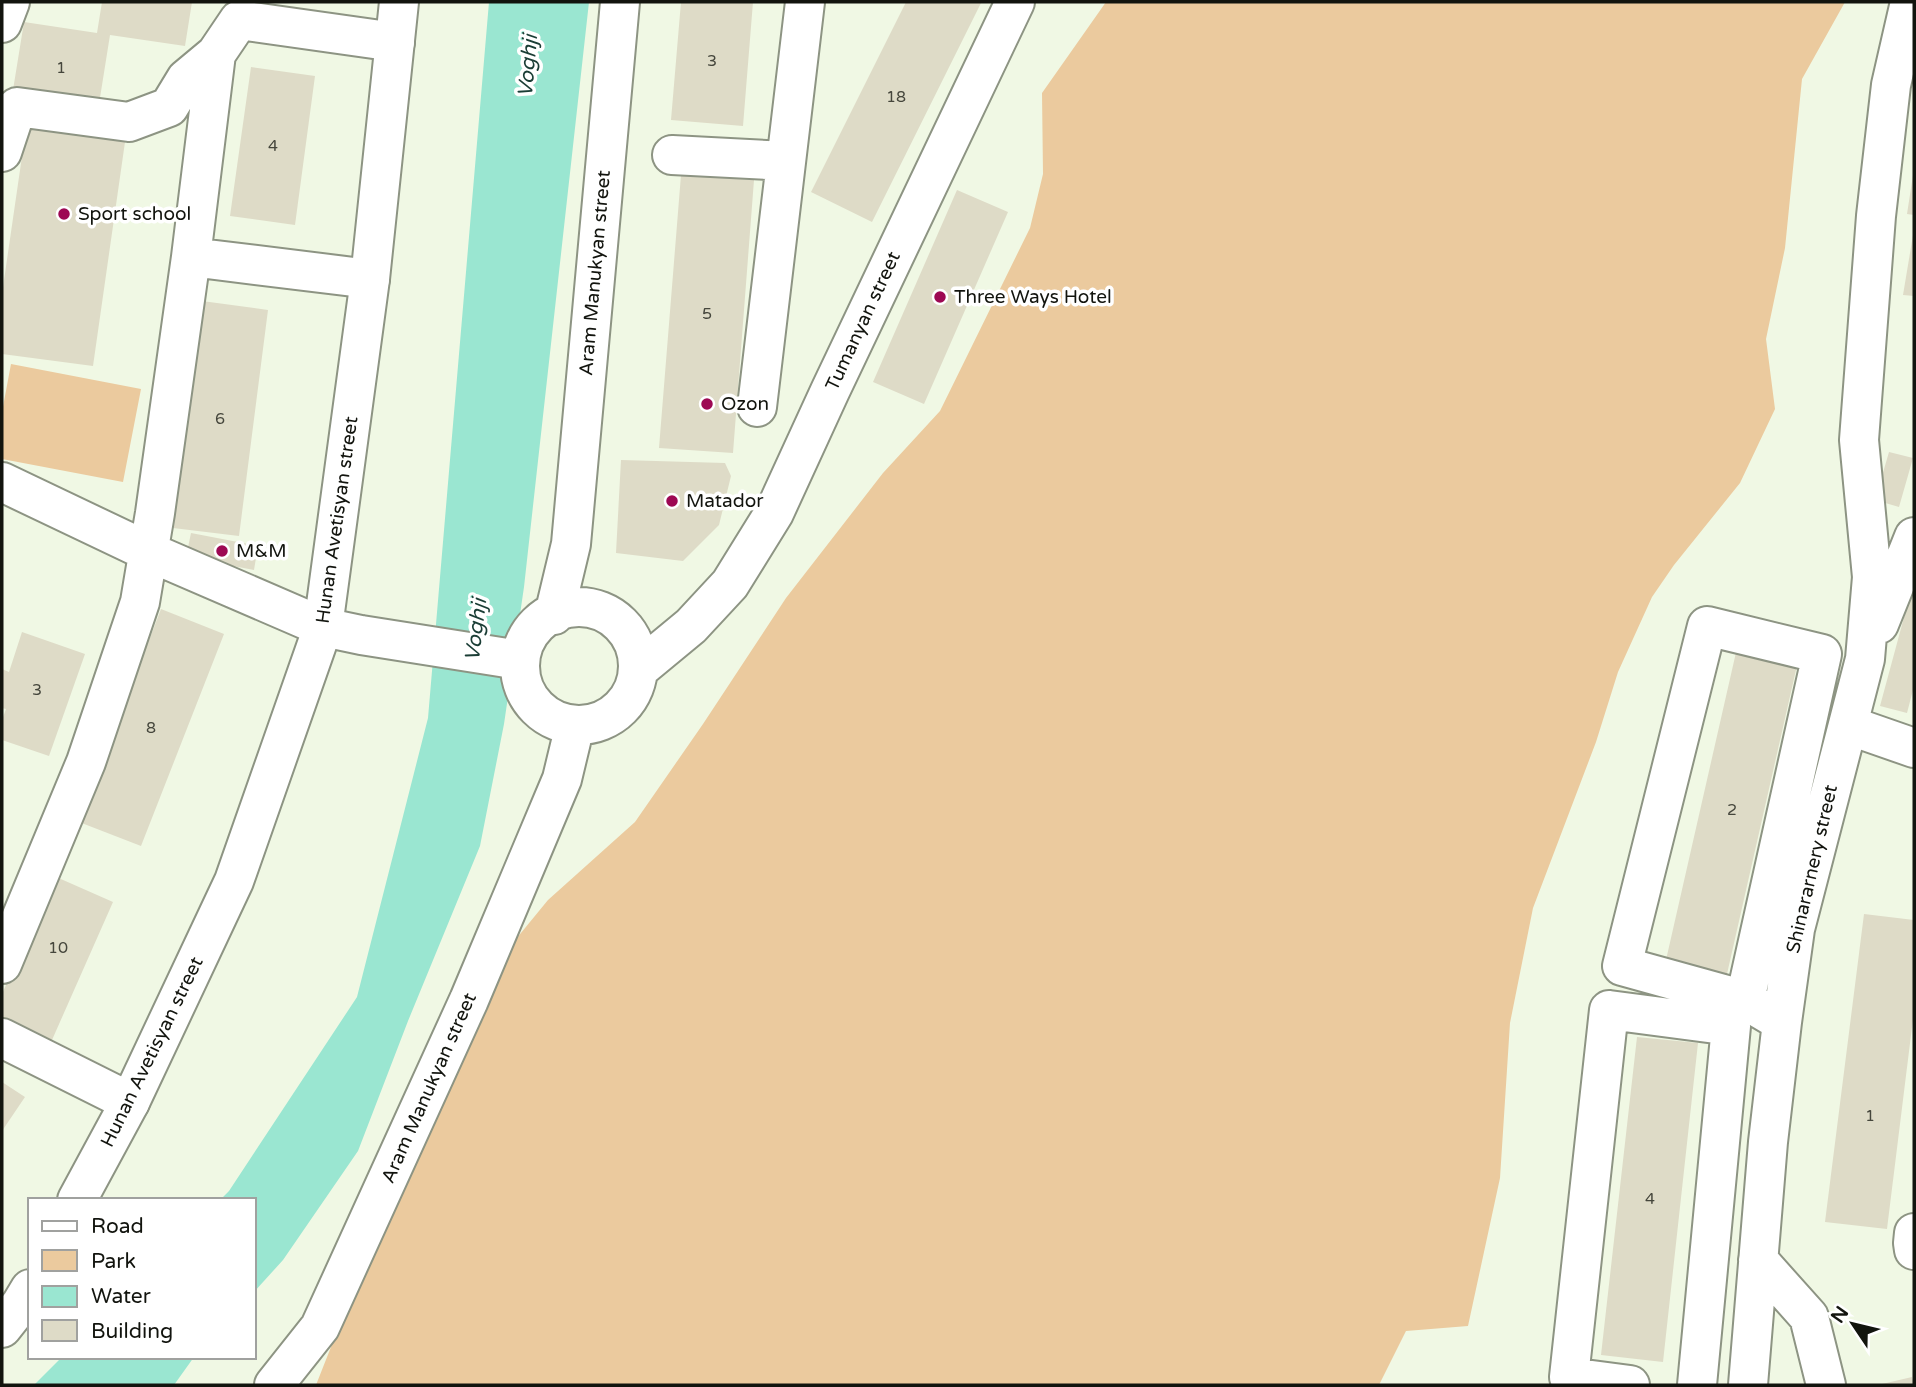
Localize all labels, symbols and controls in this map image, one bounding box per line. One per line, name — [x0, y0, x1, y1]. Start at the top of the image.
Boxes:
water label: Voghji — [513, 31, 543, 98]
house number: 3 — [707, 51, 717, 71]
house number: 1 — [56, 58, 66, 78]
house number: 18 — [886, 87, 906, 107]
house number: 4 — [268, 136, 278, 156]
street label: Aram Manukyan street — [575, 169, 615, 377]
place label: Sport school — [78, 203, 191, 225]
marker: Sport school — [56, 206, 72, 222]
street label: Tumanyan street — [821, 248, 905, 394]
place label: Three Ways Hotel — [954, 286, 1112, 308]
marker: Three Ways Hotel — [932, 289, 948, 305]
house number: 5 — [702, 304, 712, 324]
place label: Ozon — [721, 393, 769, 415]
marker: Ozon — [699, 396, 715, 412]
house number: 6 — [215, 409, 225, 429]
street label: Hunan Avetisyan street — [312, 415, 362, 625]
place label: Matador — [686, 490, 764, 512]
marker: Matador — [664, 493, 680, 509]
place label: M&M — [236, 540, 287, 562]
marker: M&M — [214, 543, 230, 559]
water label: Voghji — [460, 595, 493, 663]
house number: 3 — [32, 680, 42, 700]
house number: 8 — [146, 718, 156, 738]
street label: Shinararnery street — [1782, 783, 1842, 955]
house number: 2 — [1727, 800, 1737, 820]
house number: 10 — [48, 938, 68, 958]
street label: Hunan Avetisyan street — [96, 953, 208, 1151]
street label: Aram Manukyan street — [377, 989, 481, 1187]
house number: 1 — [1865, 1106, 1875, 1126]
house number: 4 — [1645, 1189, 1655, 1209]
legend — [28, 1198, 256, 1359]
text: Road — [91, 1214, 144, 1239]
text: Park — [91, 1249, 136, 1274]
text: Water — [91, 1284, 151, 1309]
north arrow — [1818, 1289, 1888, 1359]
text: N — [1827, 1302, 1853, 1327]
text: Building — [91, 1319, 173, 1344]

